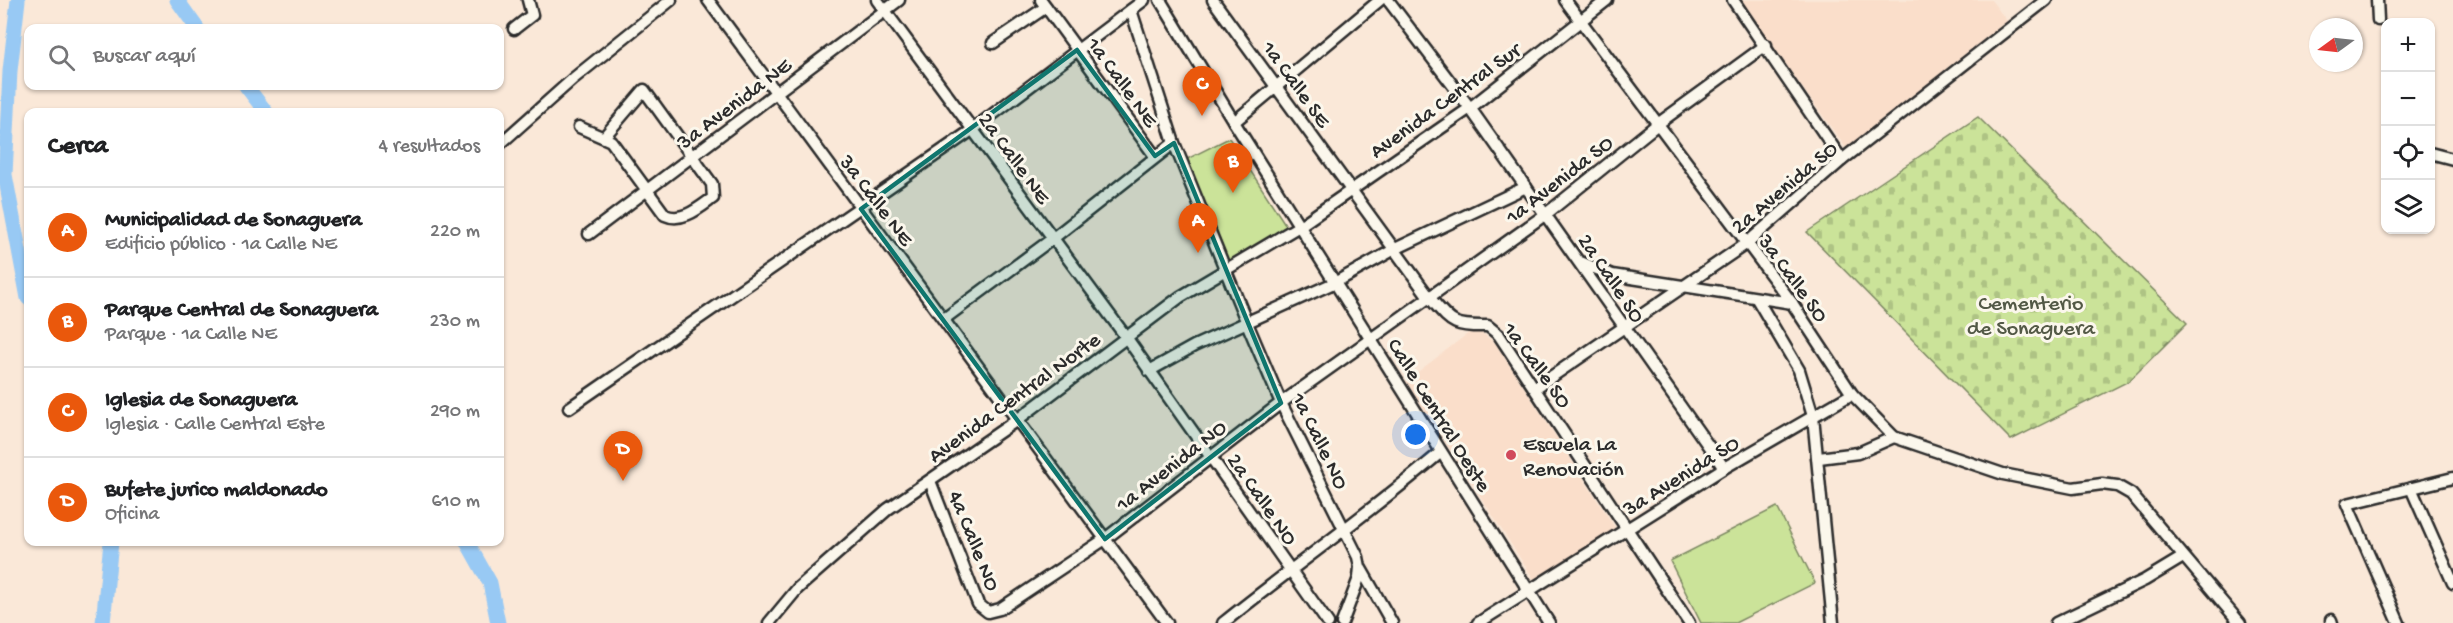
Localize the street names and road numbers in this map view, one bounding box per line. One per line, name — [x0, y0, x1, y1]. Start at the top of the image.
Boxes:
street label: 1a Calle NE — [1079, 33, 1163, 134]
street label: 1a Calle SE — [1254, 36, 1336, 135]
street label: Avenida Central Sur — [1366, 37, 1529, 166]
street label: 3a Avenida NE — [672, 53, 799, 157]
street label: 2a Calle NE — [971, 109, 1055, 211]
street label: 1a Avenida SO — [1501, 131, 1619, 232]
street label: 2a Avenida SO — [1727, 137, 1844, 241]
street label: 3a Calle NE — [832, 150, 918, 253]
street label: 3a Calle SO — [1750, 229, 1832, 329]
street label: 2a Calle SO — [1570, 230, 1649, 329]
street label: 1a Calle SO — [1495, 317, 1576, 415]
street label: Avenida Central Norte — [924, 328, 1107, 470]
street label: Calle Central Oeste — [1380, 335, 1496, 498]
street label: 1a Calle NO — [1283, 388, 1353, 494]
street label: 1a Avenida NO — [1111, 416, 1233, 519]
street label: 3a Avenida SO — [1618, 431, 1745, 524]
street label: 2a Calle NO — [1220, 449, 1302, 551]
street label: 4a Calle NO — [940, 488, 1004, 595]

